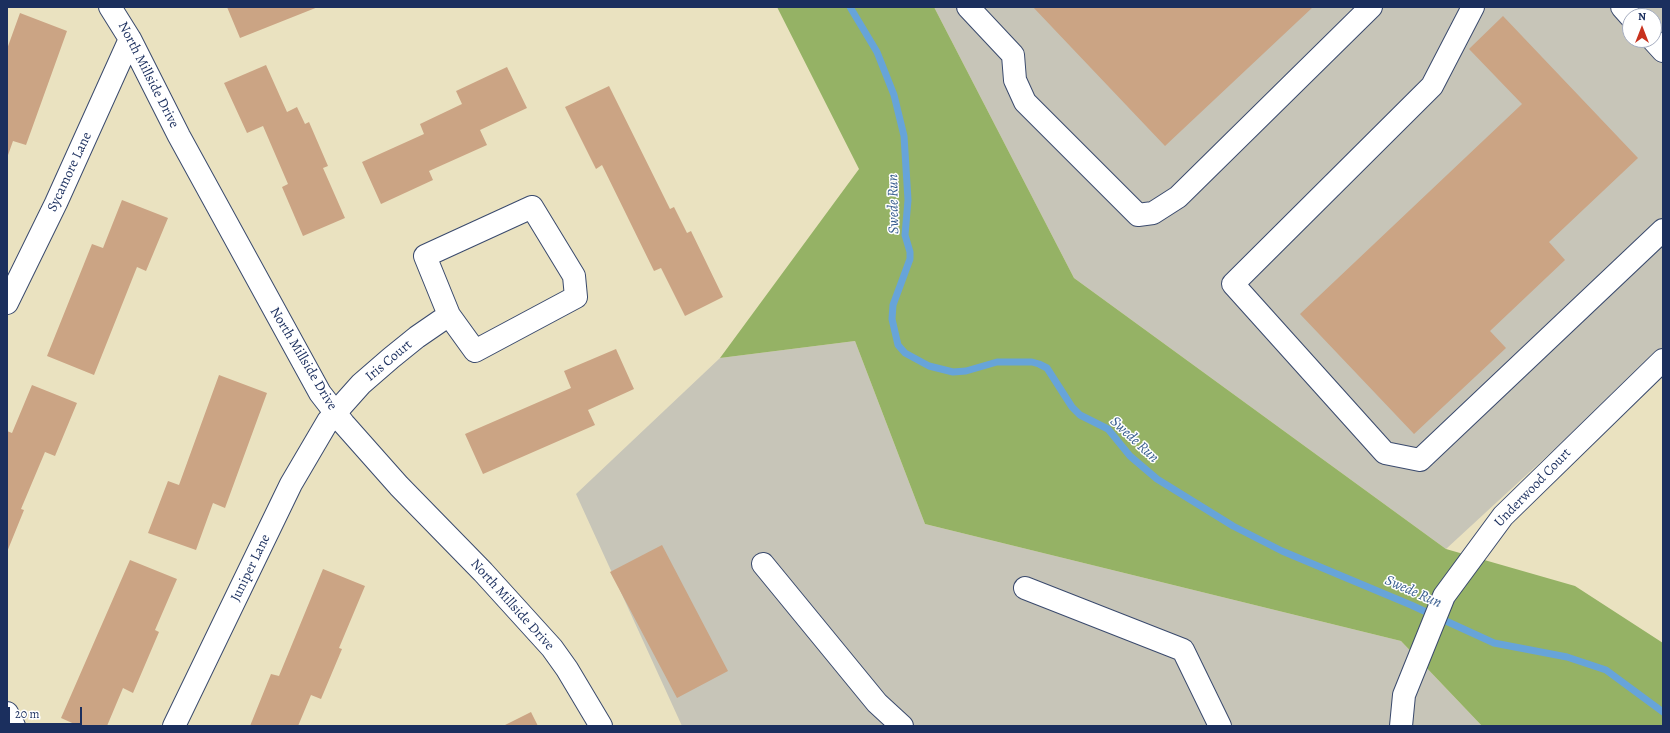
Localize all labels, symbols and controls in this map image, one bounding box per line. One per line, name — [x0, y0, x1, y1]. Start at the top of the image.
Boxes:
north arrow — [1622, 8, 1662, 48]
text: N — [1638, 9, 1646, 24]
street label: North Millside Drive — [114, 19, 182, 131]
street label: Sycamore Lane — [44, 130, 96, 214]
water label: Swede Run — [884, 174, 904, 234]
street label: North Millside Drive — [266, 305, 340, 413]
street label: Iris Court — [362, 337, 416, 385]
water label: Swede Run — [1106, 413, 1162, 467]
street label: Underwood Court — [1491, 445, 1575, 531]
street label: Juniper Lane — [228, 532, 274, 604]
street label: North Millside Drive — [467, 556, 557, 654]
water label: Swede Run — [1382, 572, 1444, 612]
scale bar — [10, 699, 84, 725]
text: 20 m — [15, 706, 39, 722]

